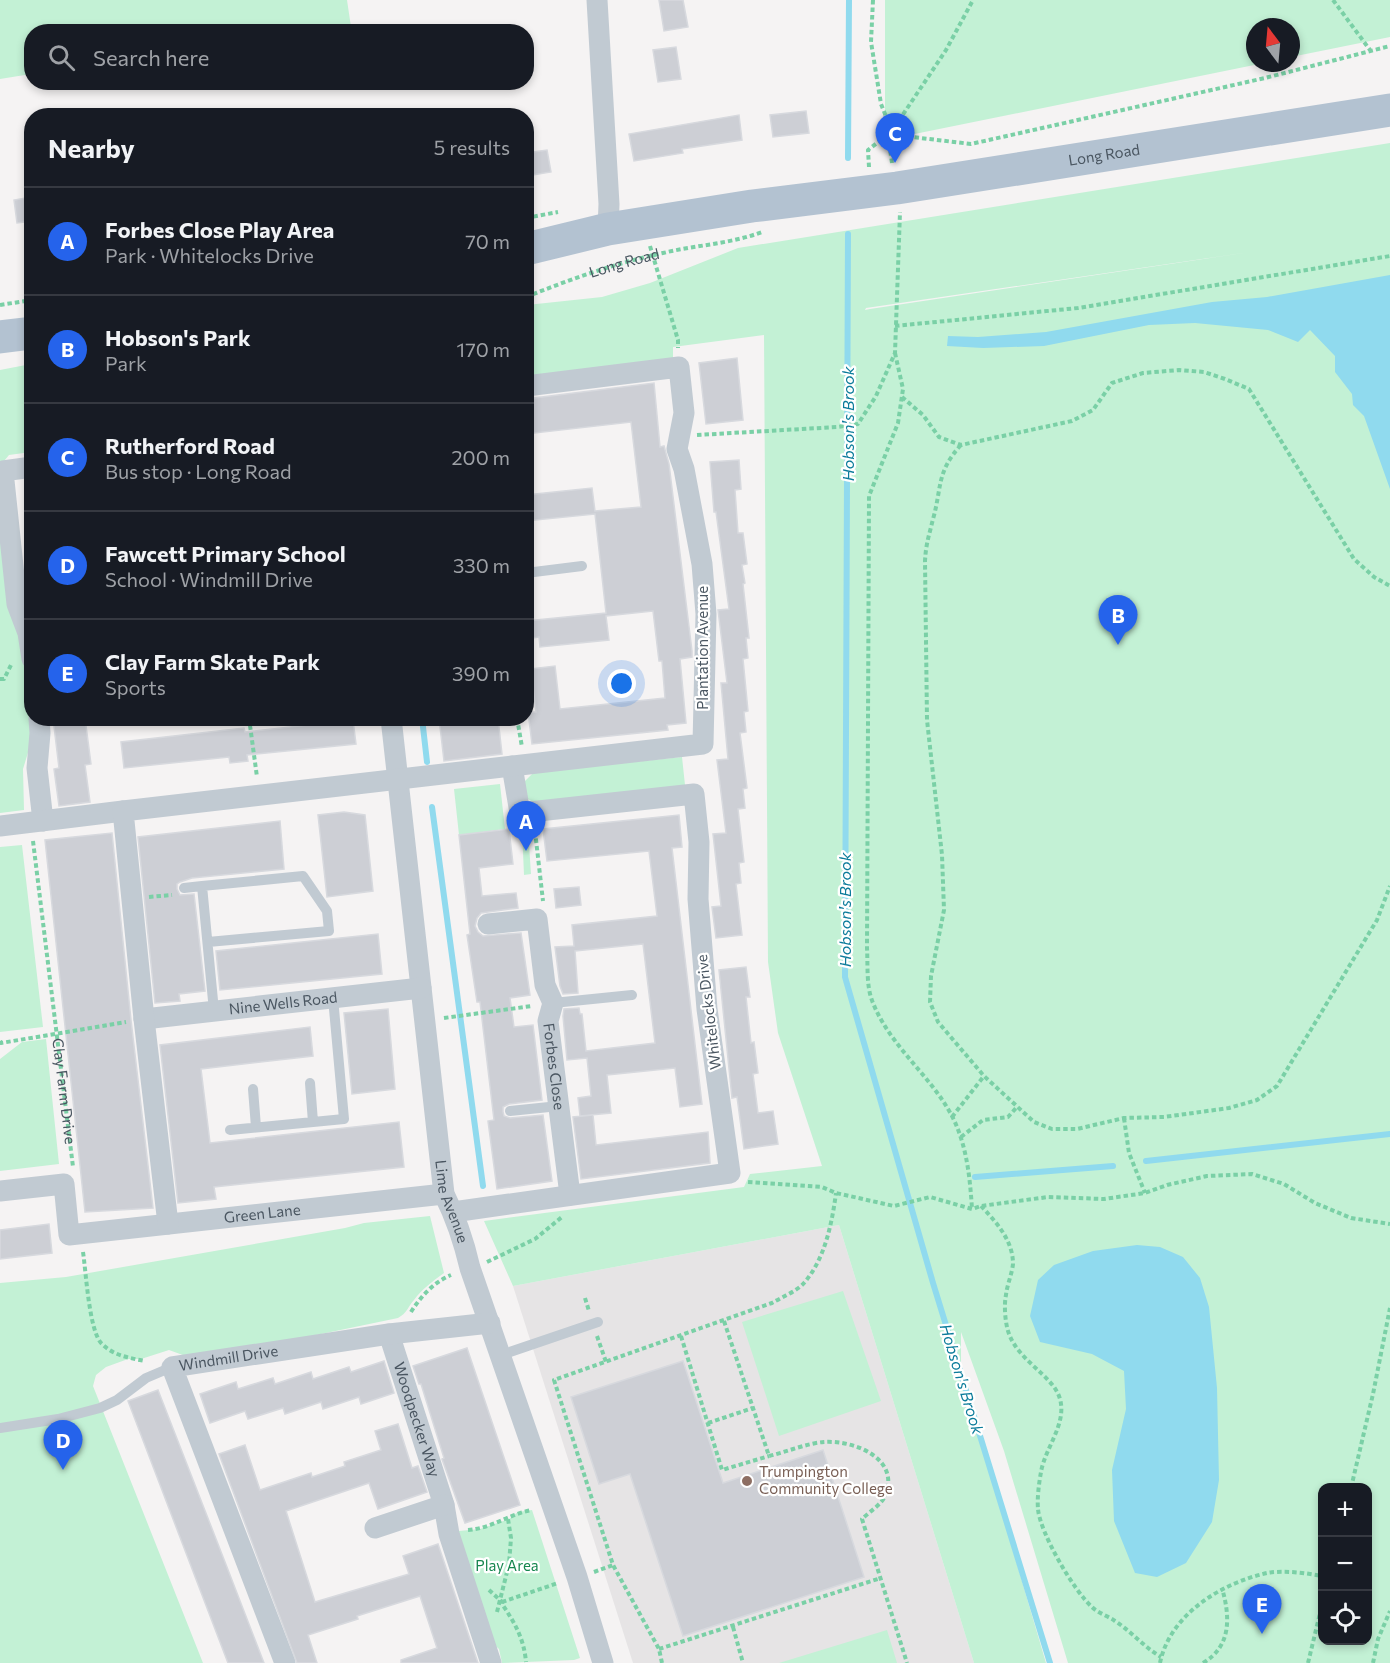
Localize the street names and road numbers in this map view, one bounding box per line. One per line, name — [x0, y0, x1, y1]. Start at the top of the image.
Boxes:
street label: Long Road — [1067, 140, 1141, 169]
street label: Long Road — [586, 244, 661, 281]
street label: Plantation Avenue — [693, 586, 711, 710]
street label: Whitelocks Drive — [692, 953, 724, 1071]
street label: Nine Wells Road — [228, 987, 338, 1017]
street label: Forbes Close — [540, 1022, 569, 1111]
street label: Clay Farm Drive — [49, 1037, 80, 1145]
street label: Lime Avenue — [432, 1159, 473, 1245]
street label: Green Lane — [223, 1200, 301, 1226]
street label: Windmill Drive — [177, 1341, 279, 1374]
street label: Woodpecker Way — [391, 1360, 444, 1479]

